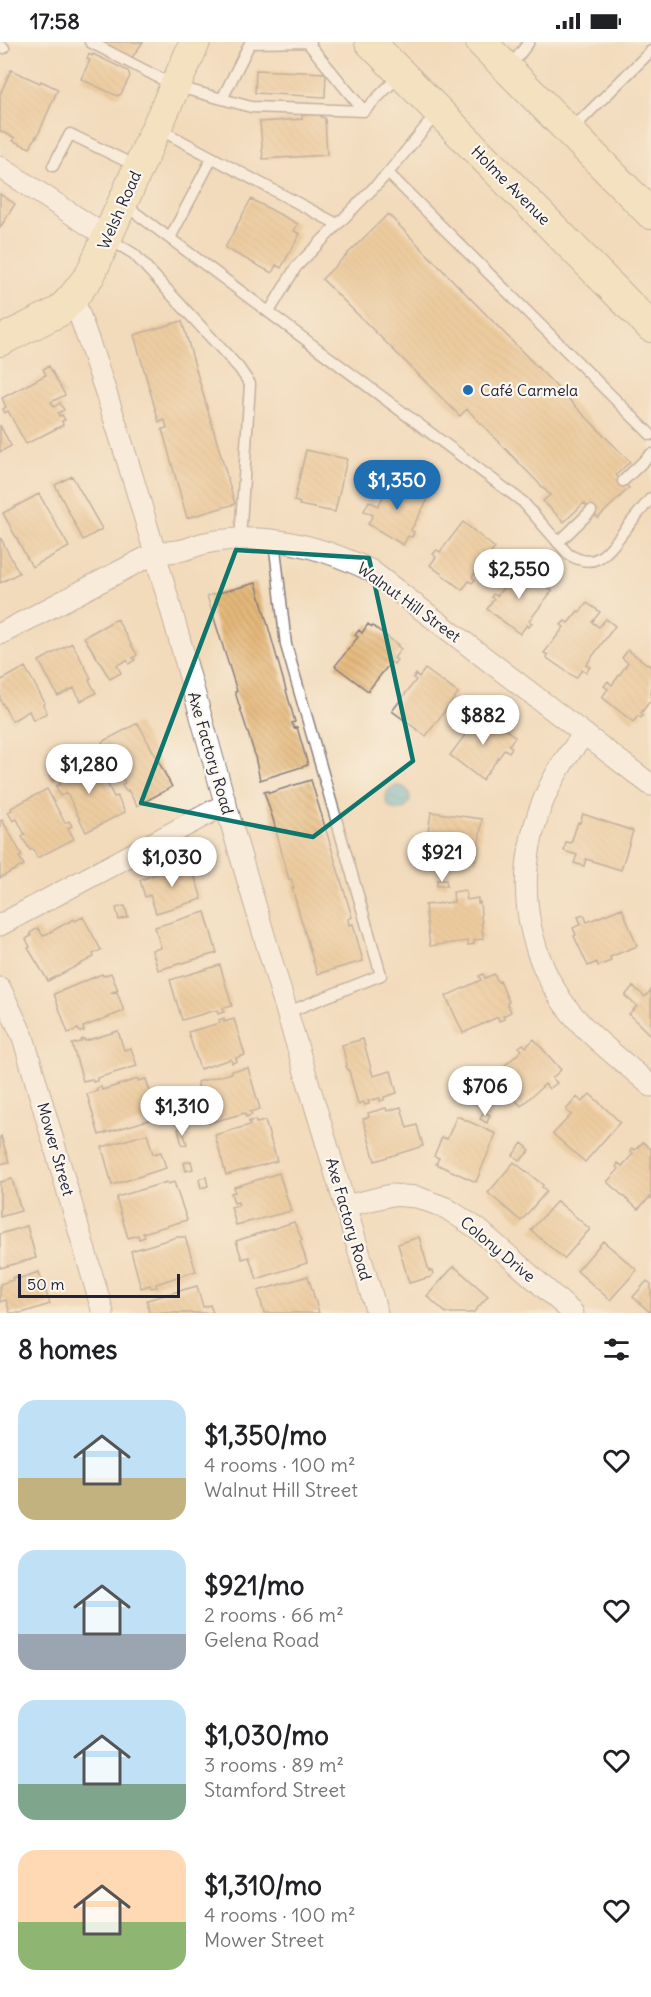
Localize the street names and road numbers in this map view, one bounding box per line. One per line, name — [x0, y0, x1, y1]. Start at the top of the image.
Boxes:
street label: Holme Avenue — [467, 141, 555, 229]
street label: Welsh Road — [93, 168, 145, 252]
street label: Walnut Hill Street — [353, 558, 465, 647]
street label: Axe Factory Road — [184, 689, 238, 817]
street label: Mower Street — [33, 1100, 79, 1199]
street label: Axe Factory Road — [322, 1155, 376, 1283]
street label: Colony Drive — [456, 1212, 540, 1286]

